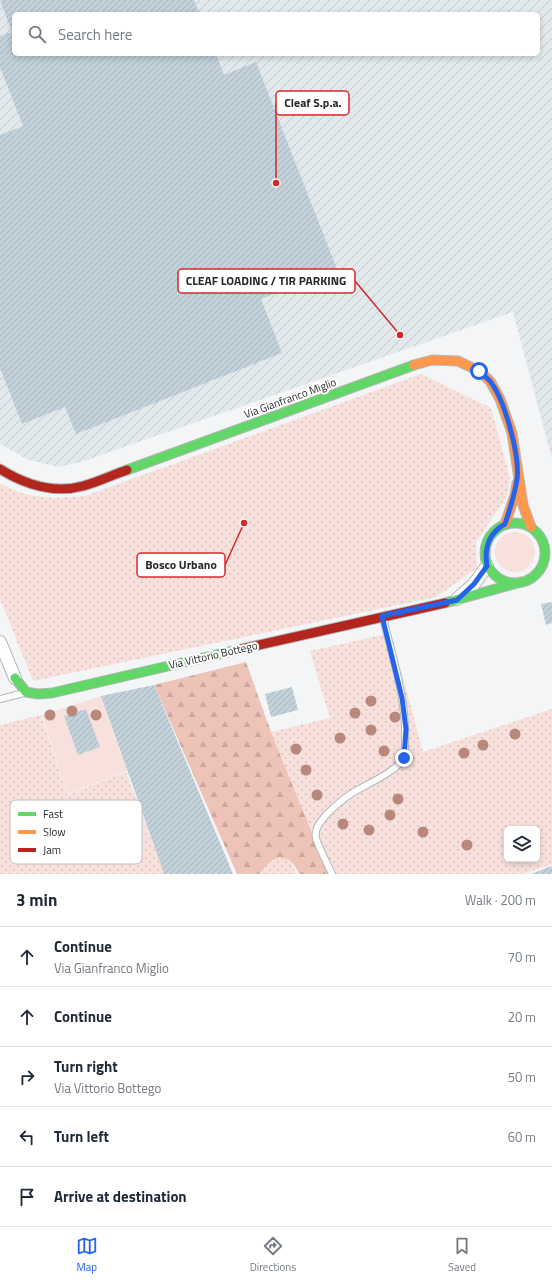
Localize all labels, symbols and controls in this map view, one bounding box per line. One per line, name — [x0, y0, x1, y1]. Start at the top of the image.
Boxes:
search box — [12, 12, 540, 56]
icon: search — [26, 23, 48, 45]
text: Search here — [58, 23, 132, 46]
callout: Cleaf S.p.a. — [276, 91, 349, 115]
text: Cleaf S.p.a. — [284, 93, 342, 112]
callout: CLEAF LOADING / TIR PARKING — [178, 269, 355, 293]
text: CLEAF LOADING / TIR PARKING — [186, 271, 346, 290]
route start — [470, 362, 488, 380]
street label: Via Gianfranco Miglio — [242, 374, 339, 422]
callout: Bosco Urbano — [137, 553, 225, 577]
text: Bosco Urbano — [145, 555, 217, 574]
street label: Via Vittorio Bottego — [167, 637, 259, 673]
route end — [395, 749, 413, 767]
legend — [10, 800, 142, 864]
text: Fast — [43, 806, 63, 822]
text: Slow — [43, 824, 66, 840]
map controls — [504, 826, 540, 862]
button: layers — [504, 826, 540, 862]
text: Jam — [43, 842, 61, 858]
text: 3 min — [16, 887, 57, 913]
text: Walk · 200 m — [465, 890, 536, 910]
text: Continue — [54, 935, 112, 958]
icon: ahead — [16, 946, 38, 968]
text: 70 m — [508, 947, 536, 967]
text: Via Gianfranco Miglio — [54, 958, 169, 978]
text: Continue — [54, 1005, 112, 1028]
icon: ahead — [16, 1006, 38, 1028]
text: 20 m — [508, 1007, 536, 1027]
text: Turn right — [54, 1055, 118, 1078]
icon: right — [16, 1066, 38, 1088]
text: 50 m — [508, 1067, 536, 1087]
text: Via Vittorio Bottego — [54, 1078, 161, 1098]
text: Turn left — [54, 1125, 109, 1148]
icon: left — [16, 1126, 38, 1148]
text: 60 m — [508, 1127, 536, 1147]
text: Arrive at destination — [54, 1185, 187, 1208]
icon: arrive — [16, 1186, 38, 1208]
tab: Map — [76, 1235, 98, 1275]
tab: Directions — [250, 1235, 296, 1275]
tab: Saved — [448, 1235, 476, 1275]

